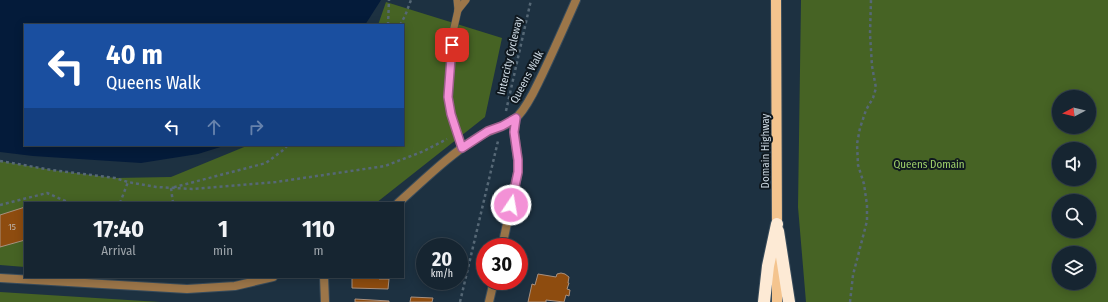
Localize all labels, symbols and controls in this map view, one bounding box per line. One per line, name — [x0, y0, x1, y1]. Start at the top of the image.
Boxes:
street label: Intercity Cycleway — [495, 16, 525, 96]
pin — [435, 28, 469, 62]
icon: arrive — [441, 34, 463, 56]
text: 40 m — [106, 38, 163, 71]
icon: left — [40, 40, 92, 92]
street label: Queens Walk — [508, 48, 547, 106]
text: Queens Walk — [106, 72, 201, 94]
north arrow — [1052, 90, 1096, 134]
map controls — [1052, 90, 1096, 290]
street label: Domain Highway — [759, 114, 772, 188]
icon: left — [161, 116, 183, 138]
icon: ahead — [203, 116, 225, 138]
icon: right — [245, 116, 267, 138]
button: sound — [1052, 142, 1096, 186]
park label: Queens Domain — [893, 158, 965, 171]
position arrow — [490, 184, 532, 226]
button: search — [1052, 194, 1096, 238]
text: 17:40 — [93, 215, 144, 243]
text: 1 — [218, 215, 228, 243]
text: 110 — [302, 215, 335, 243]
house number: 15 — [8, 222, 16, 232]
speed limit sign: 30 — [476, 238, 528, 290]
text: Arrival — [101, 243, 136, 258]
text: min — [213, 243, 233, 258]
text: m — [314, 243, 324, 258]
button: layers — [1052, 246, 1096, 290]
text: 20 — [432, 247, 452, 271]
text: km/h — [431, 268, 453, 280]

